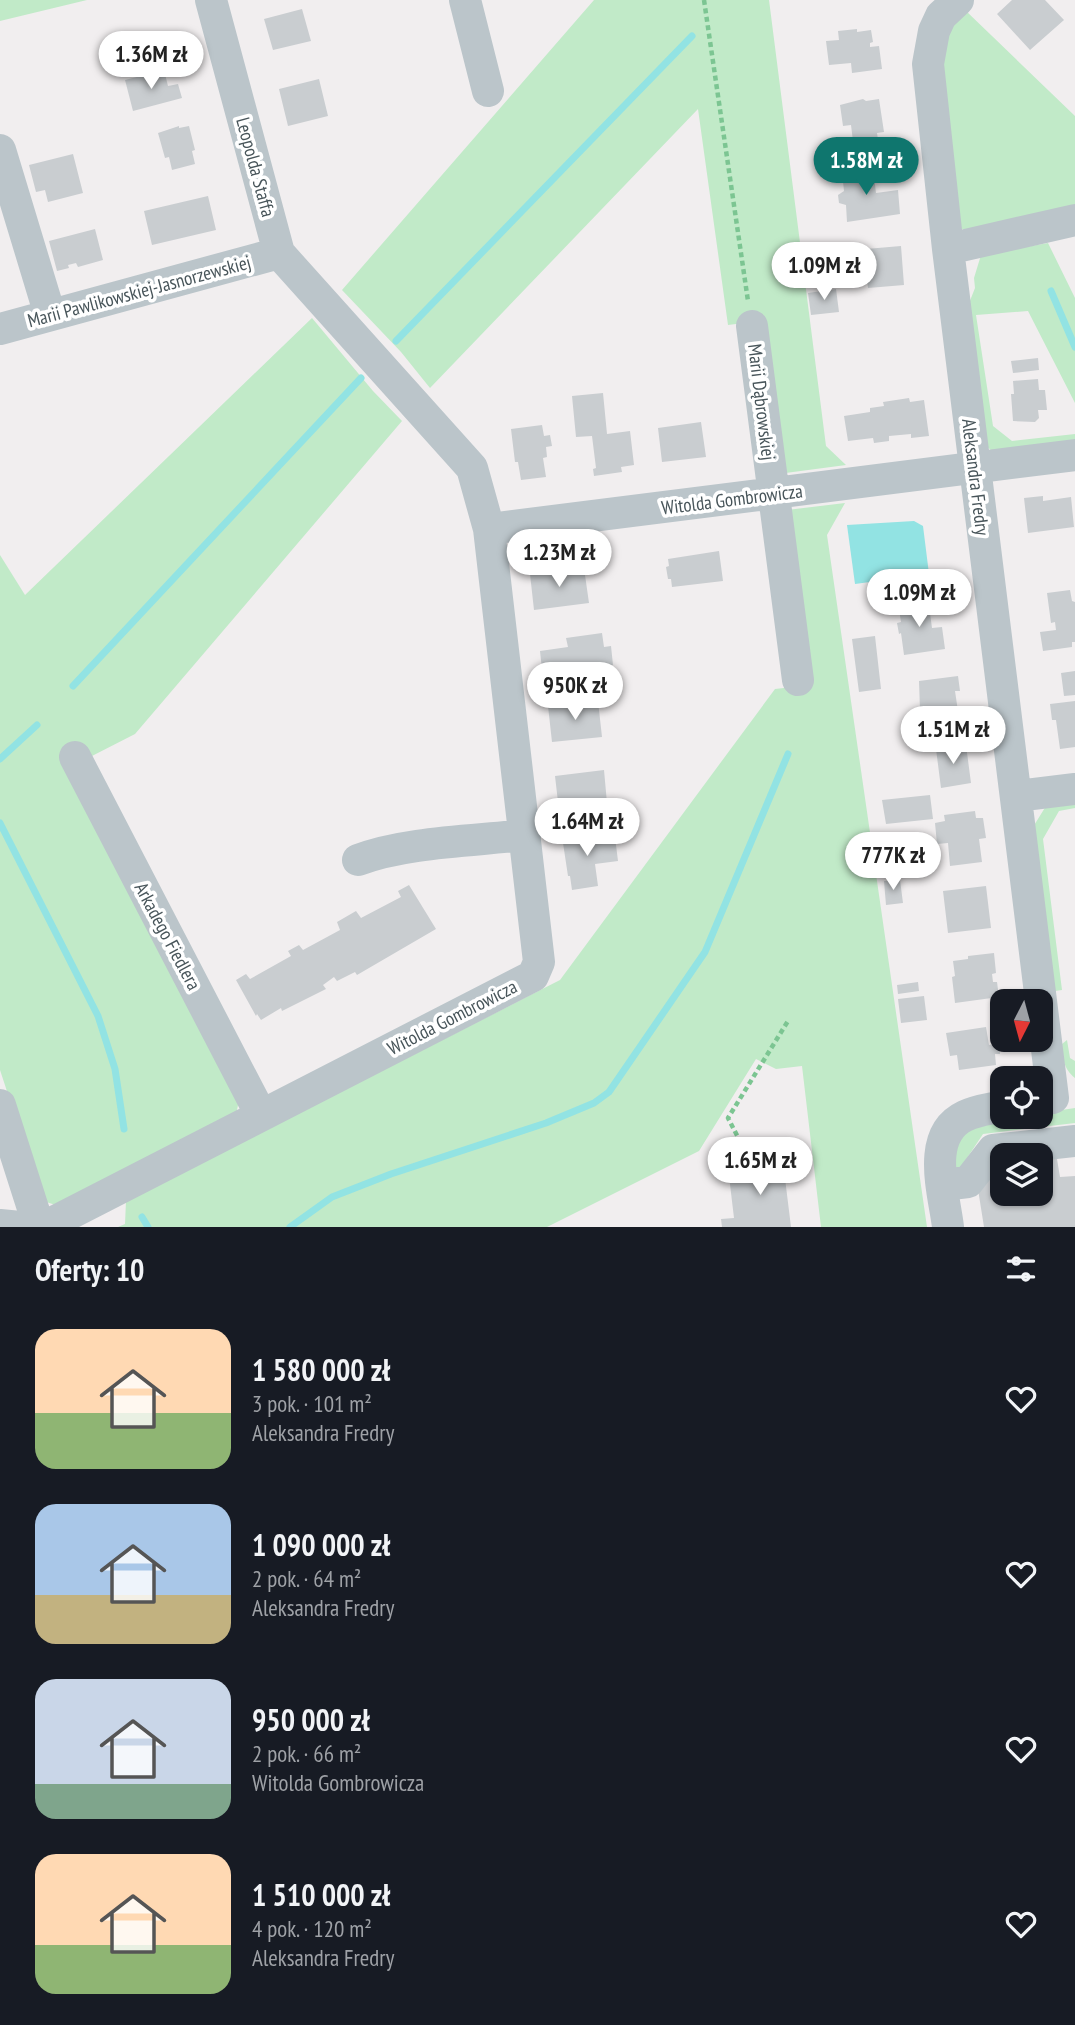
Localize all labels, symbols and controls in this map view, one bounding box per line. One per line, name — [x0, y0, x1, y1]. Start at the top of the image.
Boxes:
pin: 1.36M zł — [79, 32, 223, 91]
text: 1.36M zł — [115, 39, 187, 68]
street label: Leopolda Staffa — [231, 115, 281, 219]
pin: 1.58M zł — [794, 138, 938, 197]
text: 1.58M zł — [830, 145, 902, 174]
pin: 1.09M zł — [752, 243, 896, 302]
street label: Marii Pawlikowskiej-Jasnorzewskiej — [25, 250, 253, 332]
text: 1.09M zł — [788, 250, 860, 279]
street label: Marii Dąbrowskiej — [743, 342, 781, 462]
street label: Aleksandra Fredry — [957, 417, 995, 538]
street label: Witolda Gombrowicza — [660, 478, 804, 520]
pin: 1.23M zł — [487, 530, 631, 589]
text: 1.23M zł — [523, 537, 595, 566]
pin: 1.09M zł — [847, 570, 991, 629]
text: 1.09M zł — [883, 577, 955, 606]
pin: 950K zł — [510, 662, 640, 722]
text: 950K zł — [543, 670, 607, 699]
pin: 1.51M zł — [881, 706, 1025, 766]
text: 1.51M zł — [917, 714, 989, 743]
pin: 1.64M zł — [515, 798, 659, 858]
text: 1.64M zł — [551, 806, 623, 835]
pin: 777K zł — [828, 832, 958, 892]
text: 777K zł — [861, 840, 925, 869]
street label: Arkadego Fiedlera — [130, 878, 206, 994]
street label: Witolda Gombrowicza — [383, 974, 521, 1060]
north arrow — [990, 989, 1054, 1052]
map controls — [990, 989, 1053, 1206]
button: locate — [990, 1066, 1053, 1129]
pin: 1.65M zł — [688, 1138, 832, 1197]
button: layers — [990, 1143, 1053, 1206]
text: 1.65M zł — [724, 1145, 796, 1174]
text: Oferty: 10 — [35, 1250, 144, 1289]
icon: filters — [1002, 1250, 1040, 1288]
text: 1 580 000 zł — [252, 1350, 390, 1389]
icon: home — [91, 1357, 175, 1441]
icon: heart — [1002, 1380, 1040, 1418]
text: 3 pok. · 101 m² — [252, 1389, 372, 1418]
text: Aleksandra Fredry — [252, 1418, 394, 1447]
text: 1 090 000 zł — [252, 1525, 390, 1564]
icon: home — [91, 1532, 175, 1616]
icon: heart — [1002, 1555, 1040, 1593]
text: 2 pok. · 64 m² — [252, 1564, 361, 1593]
text: Aleksandra Fredry — [252, 1593, 394, 1622]
text: 950 000 zł — [252, 1700, 370, 1739]
icon: home — [91, 1707, 175, 1791]
icon: heart — [1002, 1730, 1040, 1768]
text: 2 pok. · 66 m² — [252, 1739, 361, 1768]
text: Witolda Gombrowicza — [252, 1768, 424, 1797]
text: 1 510 000 zł — [252, 1875, 390, 1914]
icon: home — [91, 1882, 175, 1966]
icon: heart — [1002, 1905, 1040, 1943]
text: 4 pok. · 120 m² — [252, 1914, 372, 1943]
text: Aleksandra Fredry — [252, 1943, 394, 1972]

